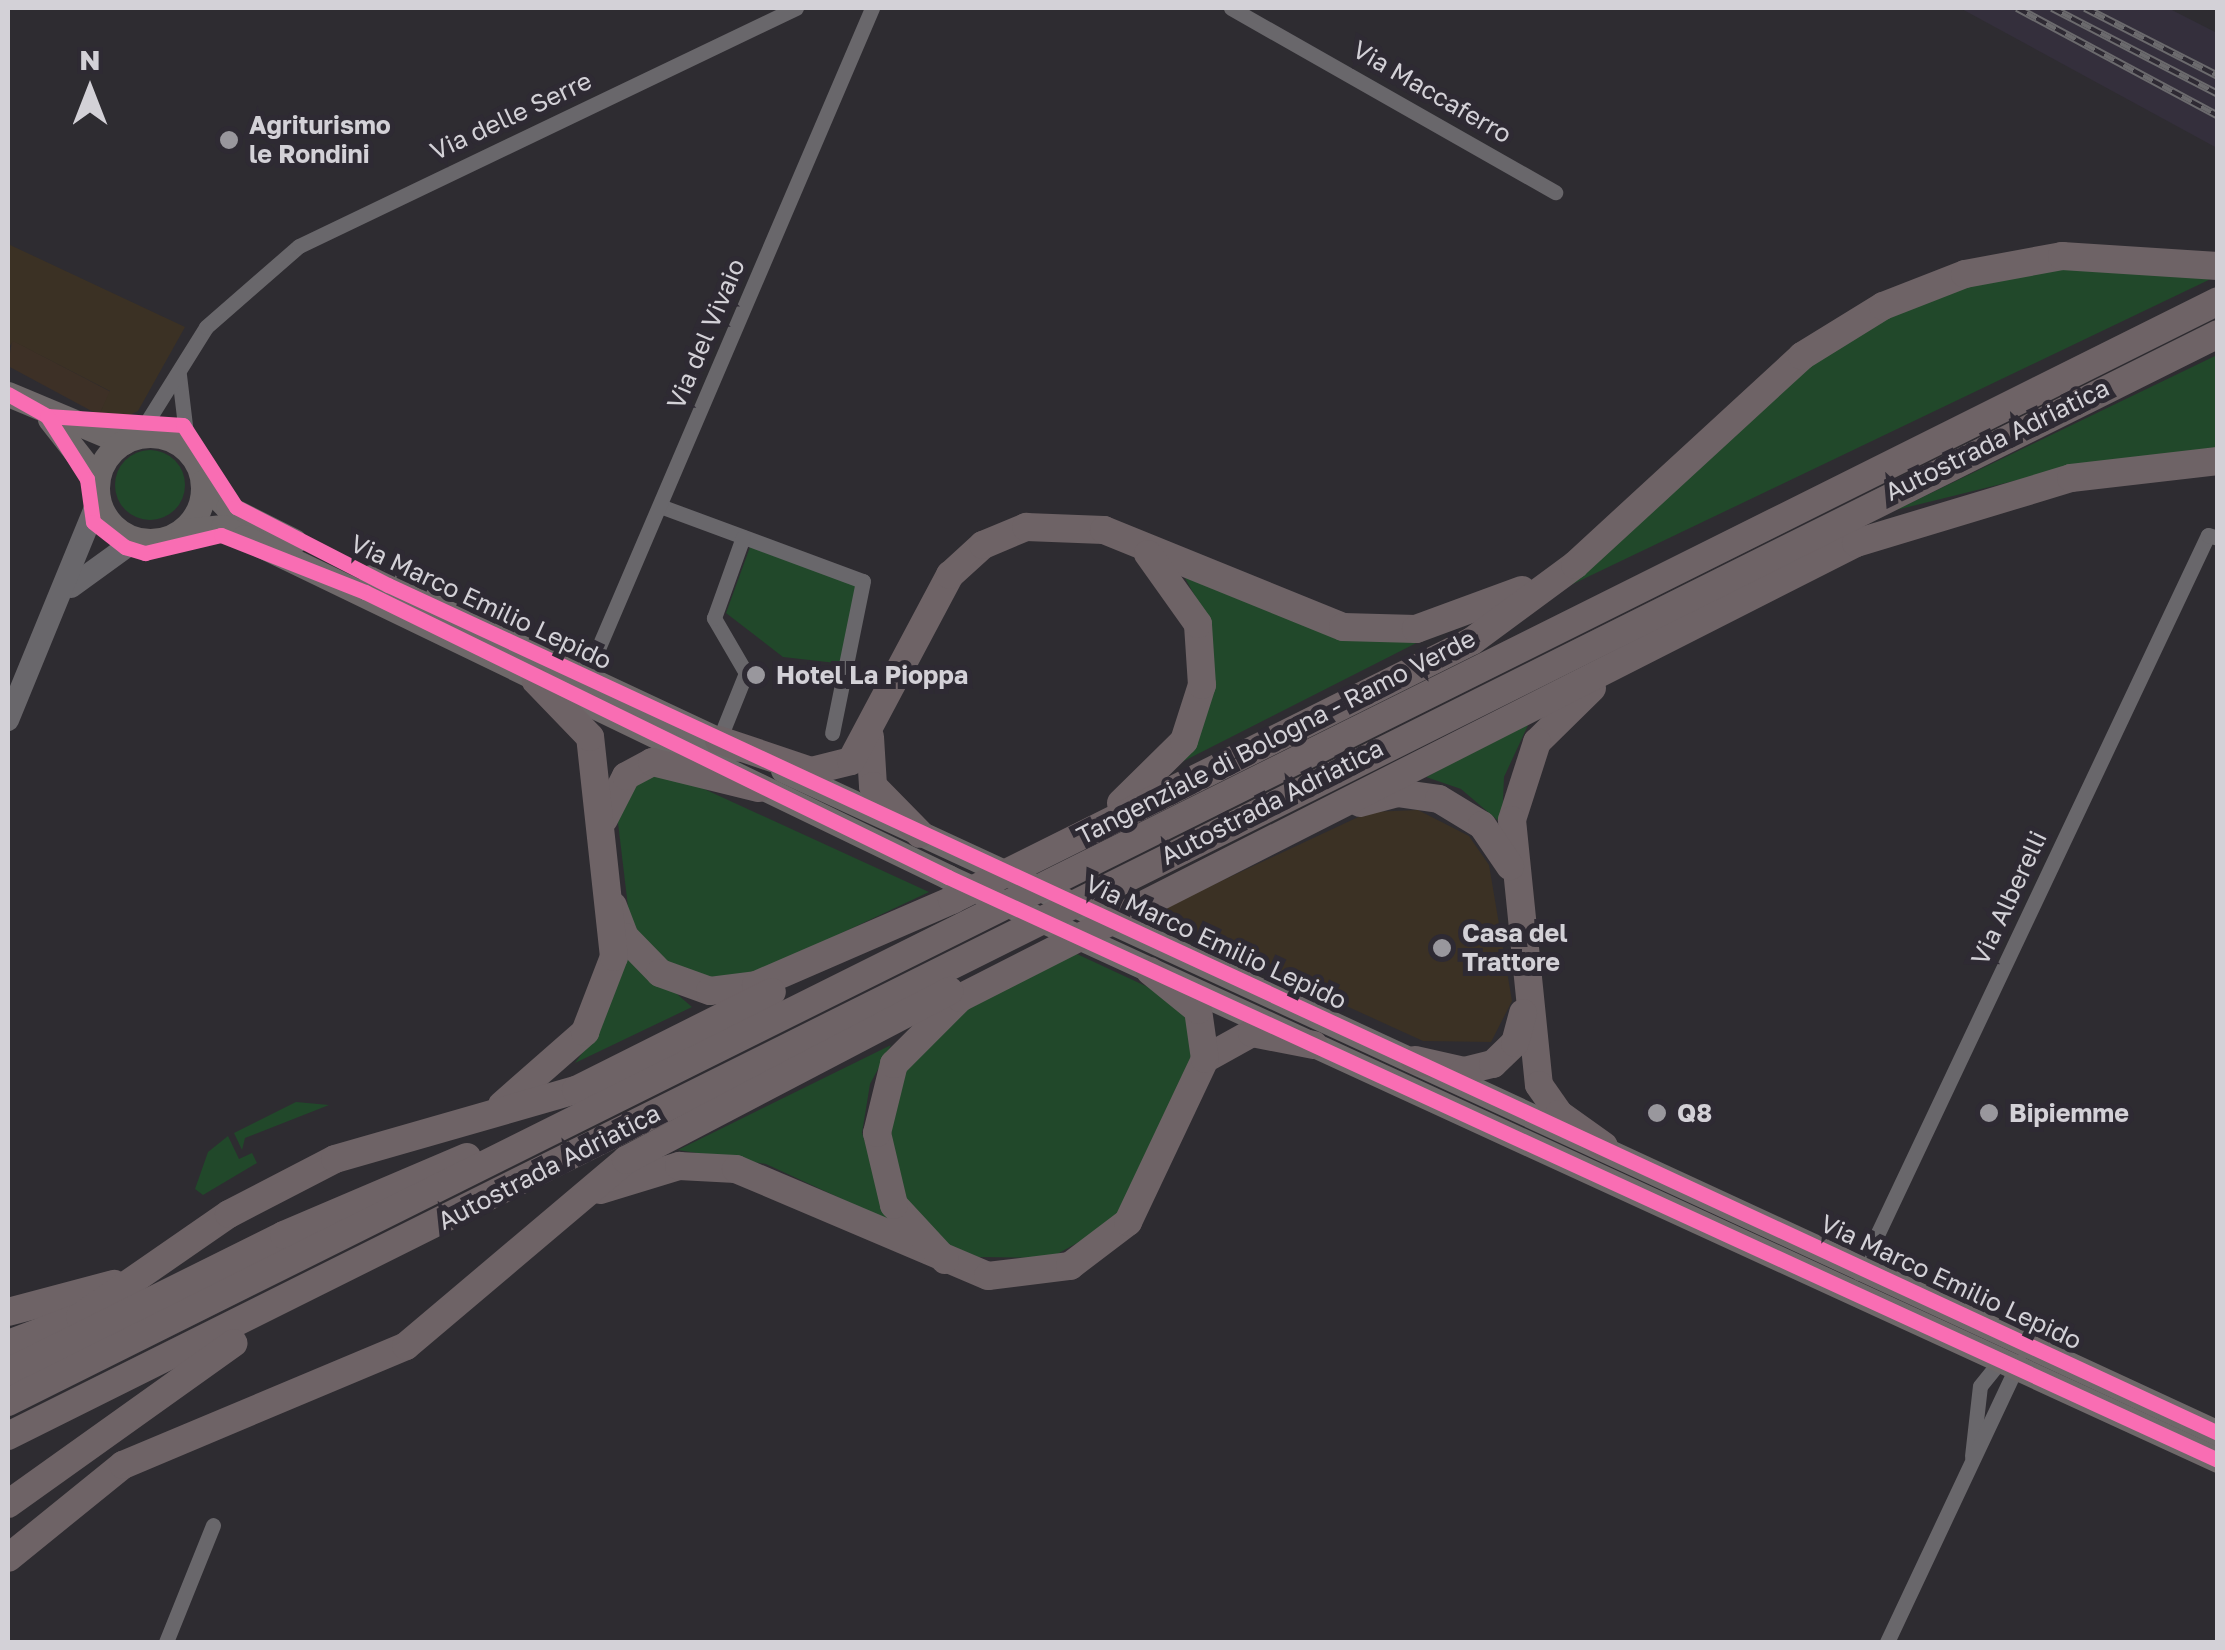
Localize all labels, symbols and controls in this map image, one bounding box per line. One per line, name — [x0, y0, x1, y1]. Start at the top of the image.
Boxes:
street label: Via Maccaferro — [1347, 34, 1517, 150]
north arrow — [40, 40, 140, 140]
text: N — [79, 43, 101, 76]
street label: Via delle Serre — [426, 66, 596, 166]
place label: Agriturismo le Rondini — [249, 111, 391, 170]
marker: Agriturismo le Rondini — [218, 129, 240, 151]
street label: Via del Vivaio — [661, 254, 751, 414]
street label: Autostrada Adriatica — [1880, 373, 2114, 507]
street label: Via Marco Emilio Lepido — [346, 528, 616, 676]
street label: Tangenziale di Bologna - Ramo Verde — [1072, 623, 1480, 851]
place label: Hotel La Pioppa — [776, 660, 968, 690]
marker: Hotel La Pioppa — [745, 664, 767, 686]
street label: Autostrada Adriatica — [1156, 733, 1388, 871]
street label: Via Alberelli — [1965, 826, 2053, 970]
street label: Via Marco Emilio Lepido — [1081, 868, 1351, 1016]
place label: Casa del Trattore — [1462, 919, 1567, 978]
marker: Casa del Trattore — [1431, 937, 1453, 959]
street label: Autostrada Adriatica — [433, 1098, 665, 1236]
place label: Q8 — [1677, 1098, 1712, 1128]
place label: Bipiemme — [2009, 1098, 2129, 1128]
marker: Q8 — [1646, 1102, 1668, 1124]
marker: Bipiemme — [1978, 1102, 2000, 1124]
street label: Via Marco Emilio Lepido — [1816, 1208, 2086, 1356]

